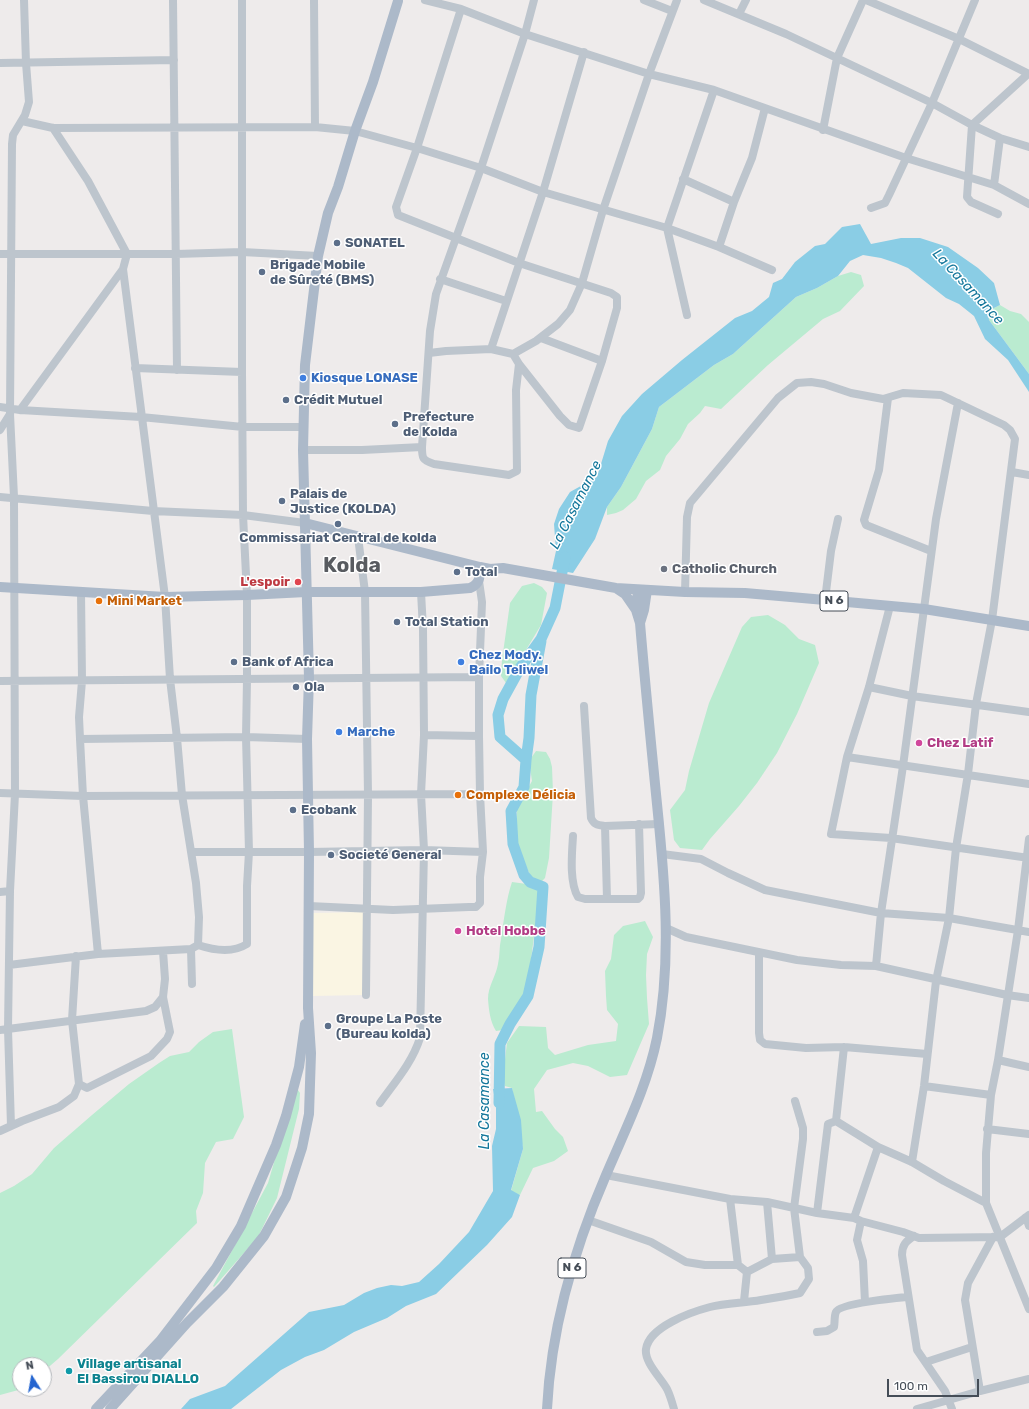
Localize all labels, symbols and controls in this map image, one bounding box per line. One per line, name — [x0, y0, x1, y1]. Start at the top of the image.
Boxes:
place label: SONATEL — [345, 235, 405, 251]
marker: SONATEL — [332, 238, 342, 248]
water label: La Casamance — [929, 246, 1007, 328]
place label: Brigade Mobile de Sûreté (BMS) — [270, 257, 374, 288]
marker: Brigade Mobile de Sûreté (BMS) — [257, 267, 267, 277]
place label: Kiosque LONASE — [311, 370, 418, 386]
marker: Kiosque LONASE — [298, 373, 308, 383]
place label: Crédit Mutuel — [294, 392, 382, 408]
marker: Crédit Mutuel — [281, 395, 291, 405]
place label: Prefecture de Kolda — [403, 409, 474, 440]
marker: Prefecture de Kolda — [390, 419, 400, 429]
water label: La Casamance — [546, 458, 606, 552]
place label: Palais de Justice (KOLDA) — [290, 486, 396, 517]
marker: Palais de Justice (KOLDA) — [277, 496, 287, 506]
marker: Commissariat Central de kolda — [333, 519, 343, 529]
place label: Commissariat Central de kolda — [239, 530, 437, 546]
district label: Kolda — [323, 553, 381, 579]
place label: Catholic Church — [672, 561, 777, 577]
place label: Total — [465, 564, 497, 580]
marker: Catholic Church — [659, 564, 669, 574]
marker: Total — [452, 567, 462, 577]
place label: L'espoir — [240, 574, 290, 590]
marker: L'espoir — [293, 577, 303, 587]
road number: N 6 — [820, 591, 848, 611]
place label: Mini Market — [107, 593, 182, 609]
marker: Mini Market — [94, 596, 104, 606]
place label: Total Station — [405, 614, 489, 630]
marker: Total Station — [392, 617, 402, 627]
place label: Chez Mody. Bailo Teliwel — [469, 647, 548, 678]
place label: Bank of Africa — [242, 654, 334, 670]
marker: Bank of Africa — [229, 657, 239, 667]
marker: Chez Mody. Bailo Teliwel — [456, 657, 466, 667]
place label: Ola — [304, 679, 325, 695]
marker: Ola — [291, 682, 301, 692]
place label: Marche — [347, 724, 395, 740]
marker: Marche — [334, 727, 344, 737]
place label: Chez Latif — [927, 735, 993, 751]
marker: Chez Latif — [914, 738, 924, 748]
place label: Complexe Délicia — [466, 787, 576, 803]
marker: Complexe Délicia — [453, 790, 463, 800]
place label: Ecobank — [301, 802, 357, 818]
marker: Ecobank — [288, 805, 298, 815]
place label: Societé General — [339, 847, 442, 863]
marker: Societé General — [326, 850, 336, 860]
place label: Hotel Hobbe — [466, 923, 546, 939]
marker: Hotel Hobbe — [453, 926, 463, 936]
place label: Groupe La Poste (Bureau kolda) — [336, 1011, 442, 1042]
marker: Groupe La Poste (Bureau kolda) — [323, 1021, 333, 1031]
water label: La Casamance — [477, 1052, 493, 1150]
road number: N 6 — [558, 1258, 586, 1278]
place label: Village artisanal El Bassirou DIALLO — [77, 1356, 199, 1387]
north arrow — [12, 1357, 52, 1397]
text: N — [25, 1359, 35, 1373]
marker: Village artisanal El Bassirou DIALLO — [64, 1366, 74, 1376]
scale bar — [889, 1371, 981, 1397]
text: 100 m — [894, 1379, 928, 1393]

